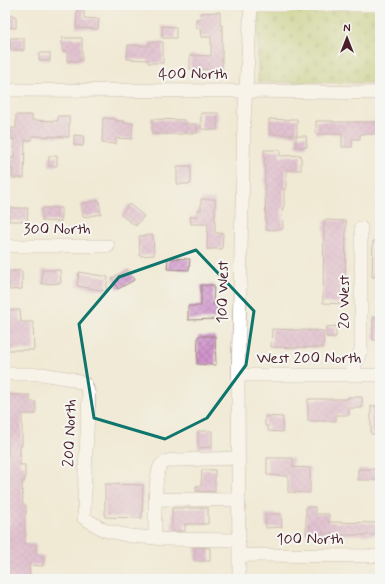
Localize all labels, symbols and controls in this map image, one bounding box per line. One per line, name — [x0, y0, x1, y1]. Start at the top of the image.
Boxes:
north arrow — [327, 18, 367, 58]
text: N — [343, 22, 351, 36]
street label: 400 North — [158, 64, 228, 85]
street label: 300 North — [23, 219, 91, 240]
street label: 100 West — [212, 260, 234, 324]
street label: 20 West — [334, 275, 355, 329]
street label: West 200 North — [256, 348, 362, 369]
street label: 200 North — [58, 399, 82, 467]
street label: 100 North — [276, 529, 344, 550]

